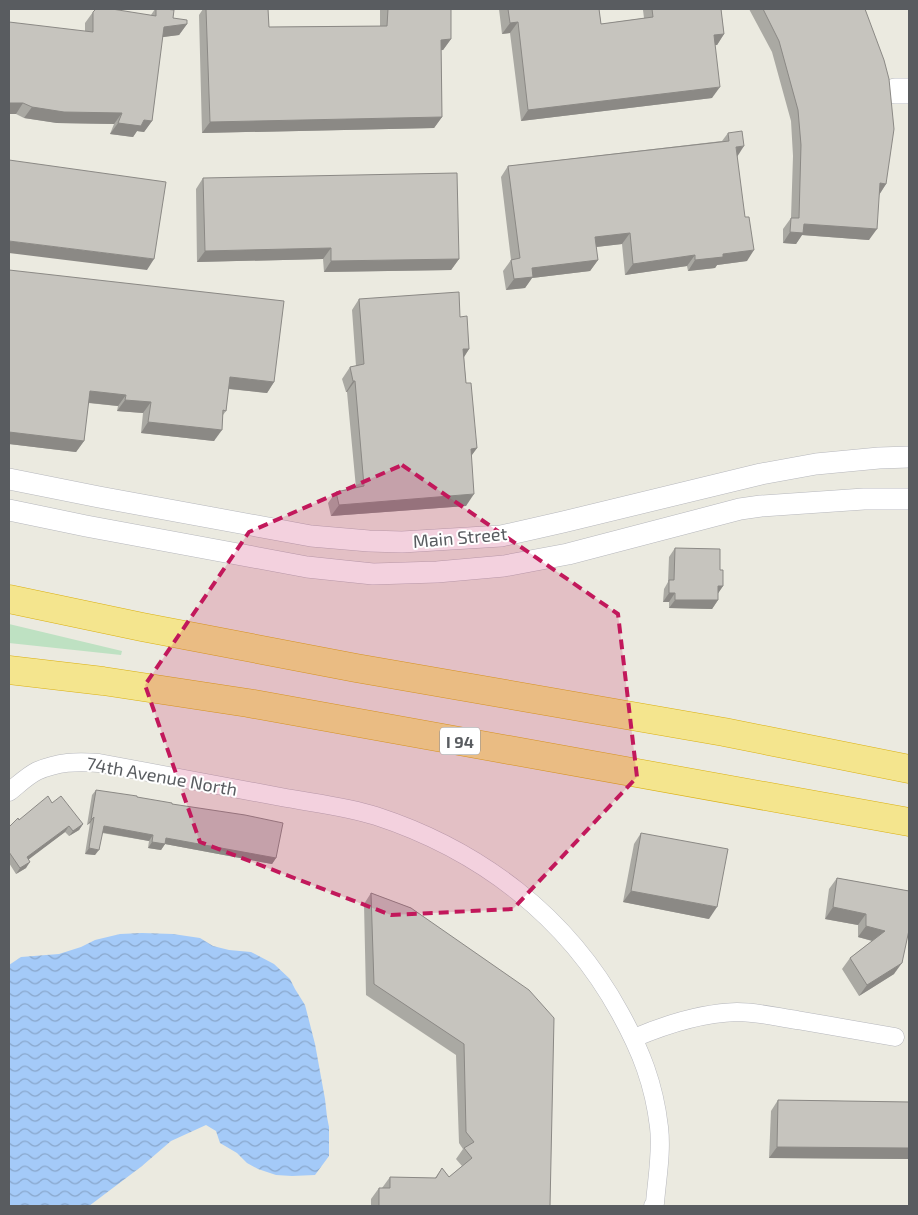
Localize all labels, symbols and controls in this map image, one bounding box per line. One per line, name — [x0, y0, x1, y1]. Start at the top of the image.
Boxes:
street label: Main Street — [412, 522, 508, 552]
road number: I 94 — [440, 728, 480, 754]
street label: 74th Avenue North — [85, 752, 239, 800]

